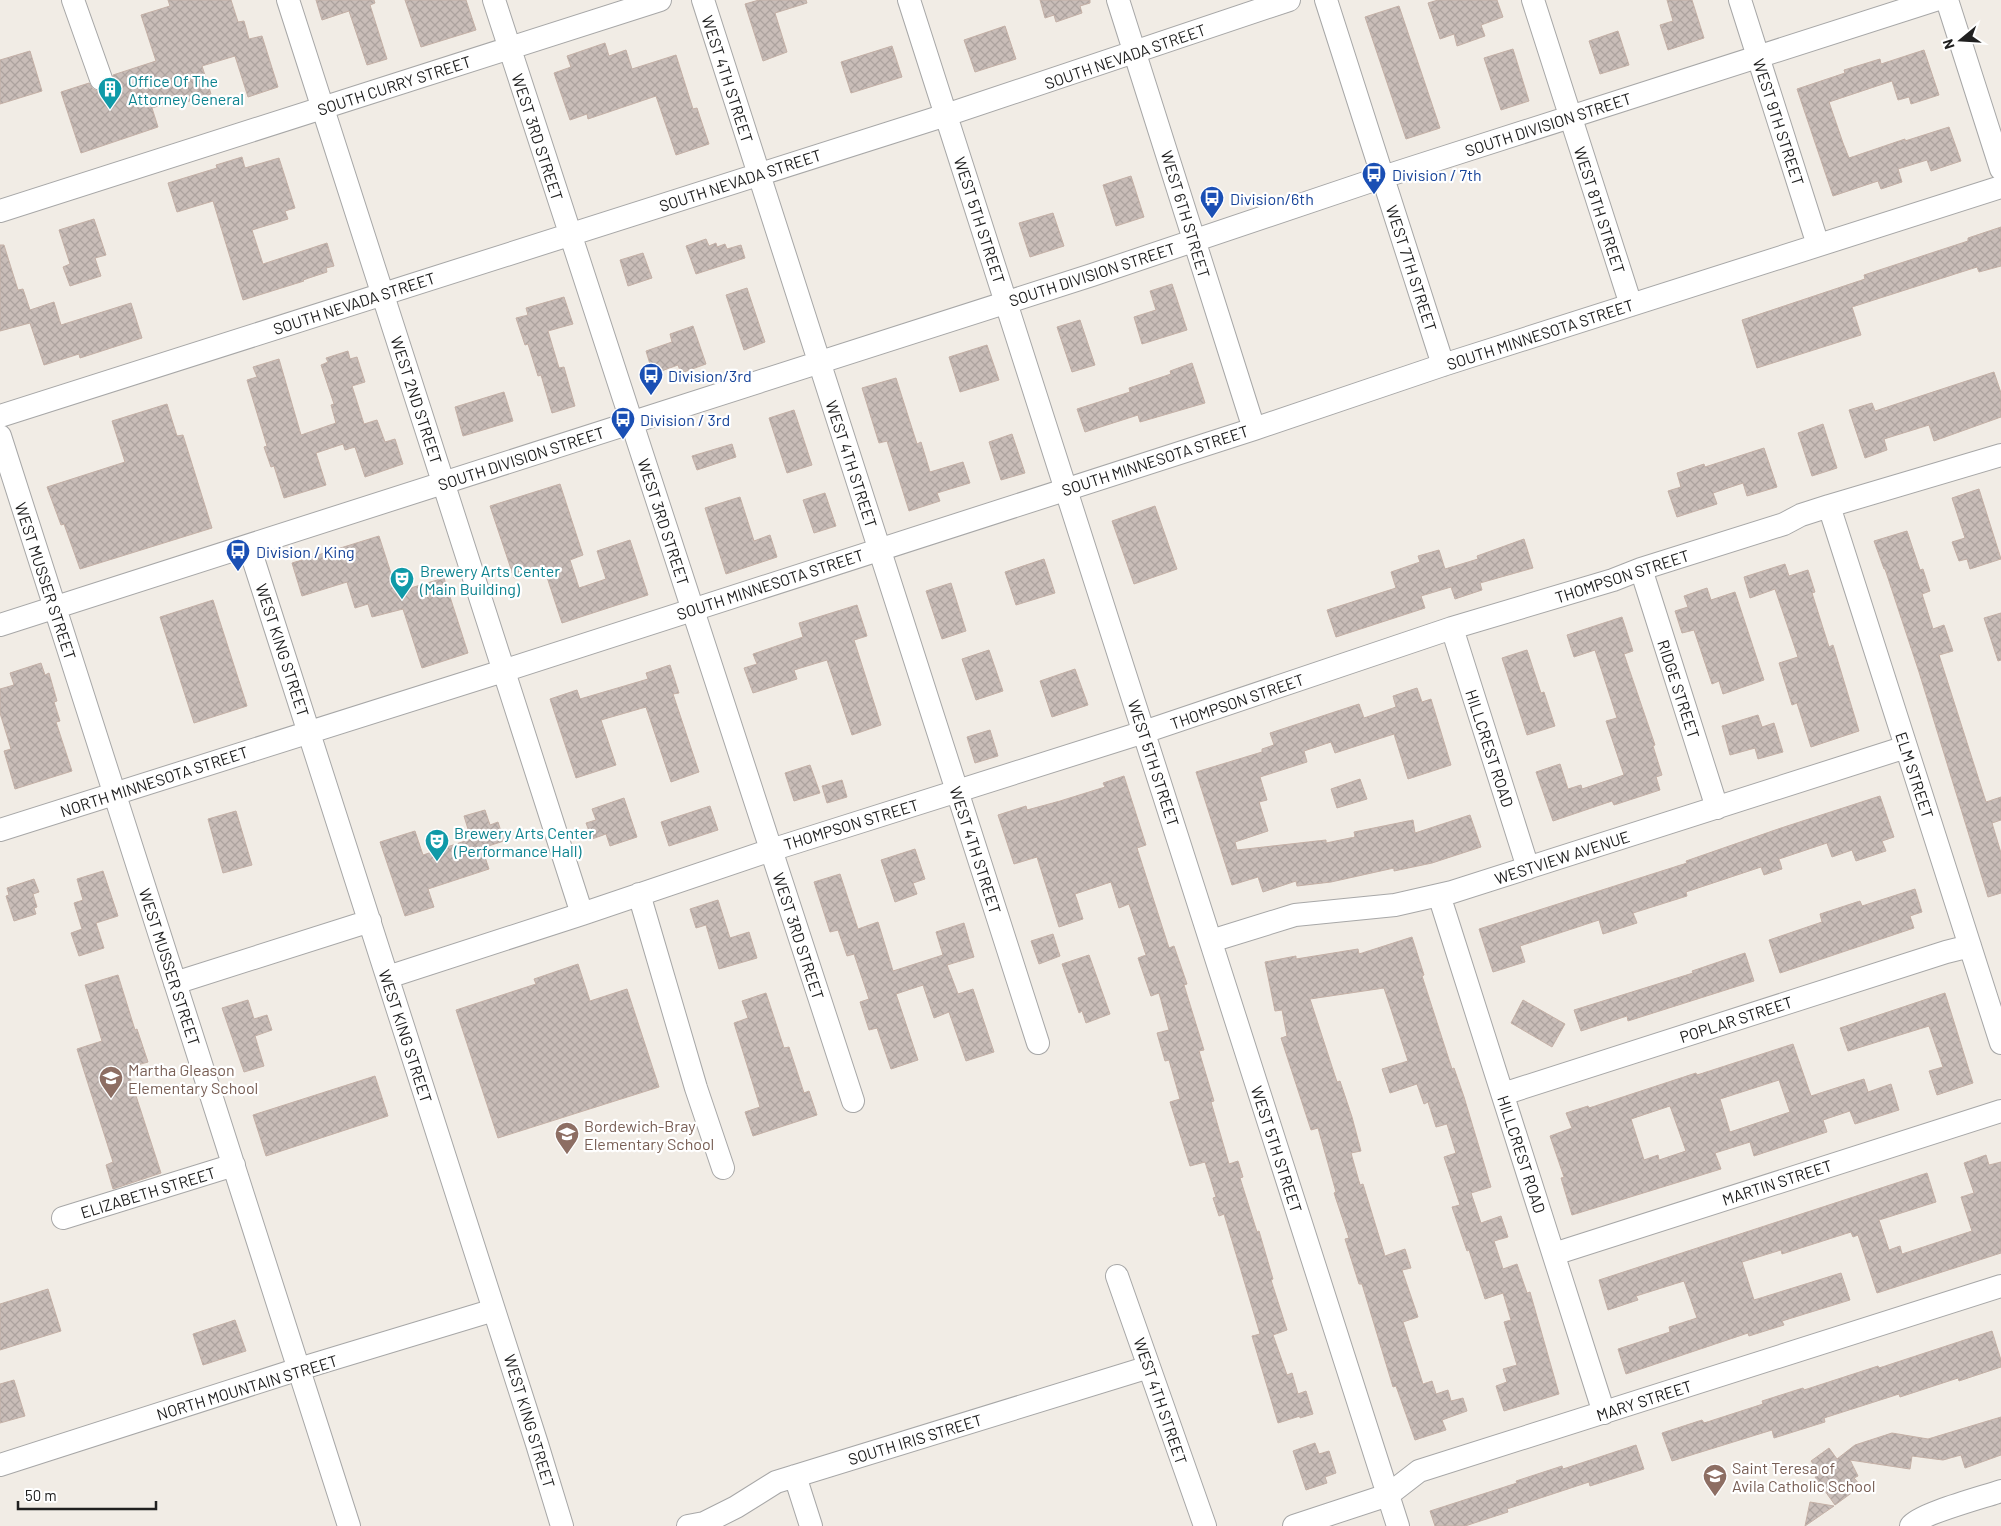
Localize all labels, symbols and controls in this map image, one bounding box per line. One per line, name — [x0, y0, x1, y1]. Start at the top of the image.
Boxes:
street label: WEST 4TH STREET — [698, 13, 758, 145]
north arrow — [1936, 15, 1986, 65]
street label: SOUTH NEVADA STREET — [1042, 19, 1208, 93]
text: N — [1939, 37, 1958, 51]
street label: SOUTH CURRY STREET — [315, 51, 473, 119]
street label: WEST 9TH STREET — [1750, 56, 1808, 188]
place label: Office Of The Attorney General — [128, 71, 244, 108]
street label: WEST 3RD STREET — [509, 71, 567, 203]
building icon: Office Of The Attorney General — [97, 76, 123, 110]
street label: SOUTH DIVISION STREET — [1462, 88, 1634, 160]
street label: WEST 8TH STREET — [1571, 144, 1629, 276]
street label: SOUTH NEVADA STREET — [657, 145, 823, 215]
street label: WEST 6TH STREET — [1158, 148, 1214, 280]
street label: WEST 5TH STREET — [951, 154, 1009, 286]
bus stop icon: Division / 7th — [1361, 161, 1387, 195]
place label: Division / 7th — [1392, 165, 1482, 184]
bus stop icon: Division/6th — [1199, 185, 1225, 219]
place label: Division/6th — [1230, 189, 1314, 208]
street label: WEST 7TH STREET — [1383, 203, 1441, 333]
street label: SOUTH DIVISION STREET — [1006, 238, 1178, 310]
street label: SOUTH NEVADA STREET — [271, 268, 437, 338]
street label: SOUTH MINNESOTA STREET — [1444, 295, 1636, 373]
street label: WEST 2ND STREET — [387, 334, 447, 466]
bus stop icon: Division/3rd — [638, 362, 664, 396]
place label: Division/3rd — [668, 366, 752, 385]
street label: WEST 4TH STREET — [822, 398, 882, 530]
bus stop icon: Division / 3rd — [610, 406, 636, 440]
place label: Division / 3rd — [640, 410, 730, 429]
street label: SOUTH MINNESOTA STREET — [1059, 421, 1251, 499]
street label: SOUTH DIVISION STREET — [435, 422, 607, 494]
street label: WEST 3RD STREET — [635, 456, 693, 588]
street label: WEST MUSSER STREET — [12, 500, 80, 662]
bus stop icon: Division / King — [225, 538, 251, 572]
place label: Division / King — [256, 542, 355, 561]
street label: SOUTH MINNESOTA STREET — [674, 545, 866, 623]
street label: THOMPSON STREET — [1552, 545, 1692, 607]
place label: Brewery Arts Center (Main Building) — [419, 561, 560, 598]
theatre icon: Brewery Arts Center (Main Building) — [389, 566, 415, 600]
street label: WEST KING STREET — [252, 581, 314, 719]
street label: RIDGE STREET — [1654, 637, 1704, 741]
street label: THOMPSON STREET — [1168, 669, 1306, 733]
street label: HILLCREST ROAD — [1462, 687, 1518, 809]
street label: WEST 5TH STREET — [1125, 697, 1183, 829]
street label: ELM STREET — [1892, 729, 1938, 821]
street label: NORTH MINNESOTA STREET — [58, 742, 250, 820]
street label: WEST 4TH STREET — [946, 784, 1006, 916]
street label: THOMPSON STREET — [781, 794, 921, 854]
place label: Brewery Arts Center (Performance Hall) — [453, 823, 594, 860]
street label: WESTVIEW AVENUE — [1492, 826, 1632, 888]
theatre icon: Brewery Arts Center (Performance Hall) — [424, 828, 450, 862]
street label: WEST 3RD STREET — [770, 870, 828, 1002]
street label: WEST MUSSER STREET — [136, 886, 204, 1048]
street label: WEST KING STREET — [375, 967, 437, 1105]
street label: POPLAR STREET — [1677, 992, 1795, 1046]
place label: Martha Gleason Elementary School — [128, 1060, 258, 1097]
school or university icon: Martha Gleason Elementary School — [98, 1065, 124, 1099]
street label: WEST 5TH STREET — [1248, 1083, 1306, 1215]
street label: HILLCREST ROAD — [1494, 1093, 1550, 1215]
place label: Bordewich-Bray Elementary School — [584, 1116, 714, 1153]
school or university icon: Bordewich-Bray Elementary School — [554, 1121, 580, 1155]
street label: MARTIN STREET — [1720, 1155, 1834, 1209]
street label: ELIZABETH STREET — [78, 1162, 218, 1222]
street label: WEST 4TH STREET — [1130, 1335, 1192, 1467]
street label: NORTH MOUNTAIN STREET — [154, 1350, 340, 1424]
street label: WEST KING STREET — [501, 1352, 559, 1490]
street label: MARY STREET — [1594, 1376, 1694, 1424]
street label: SOUTH IRIS STREET — [846, 1410, 984, 1468]
place label: Saint Teresa of Avila Catholic School — [1732, 1458, 1875, 1495]
school or university icon: Saint Teresa of Avila Catholic School — [1702, 1463, 1728, 1497]
scale bar — [18, 1478, 155, 1510]
text: 50 m — [25, 1486, 57, 1504]

